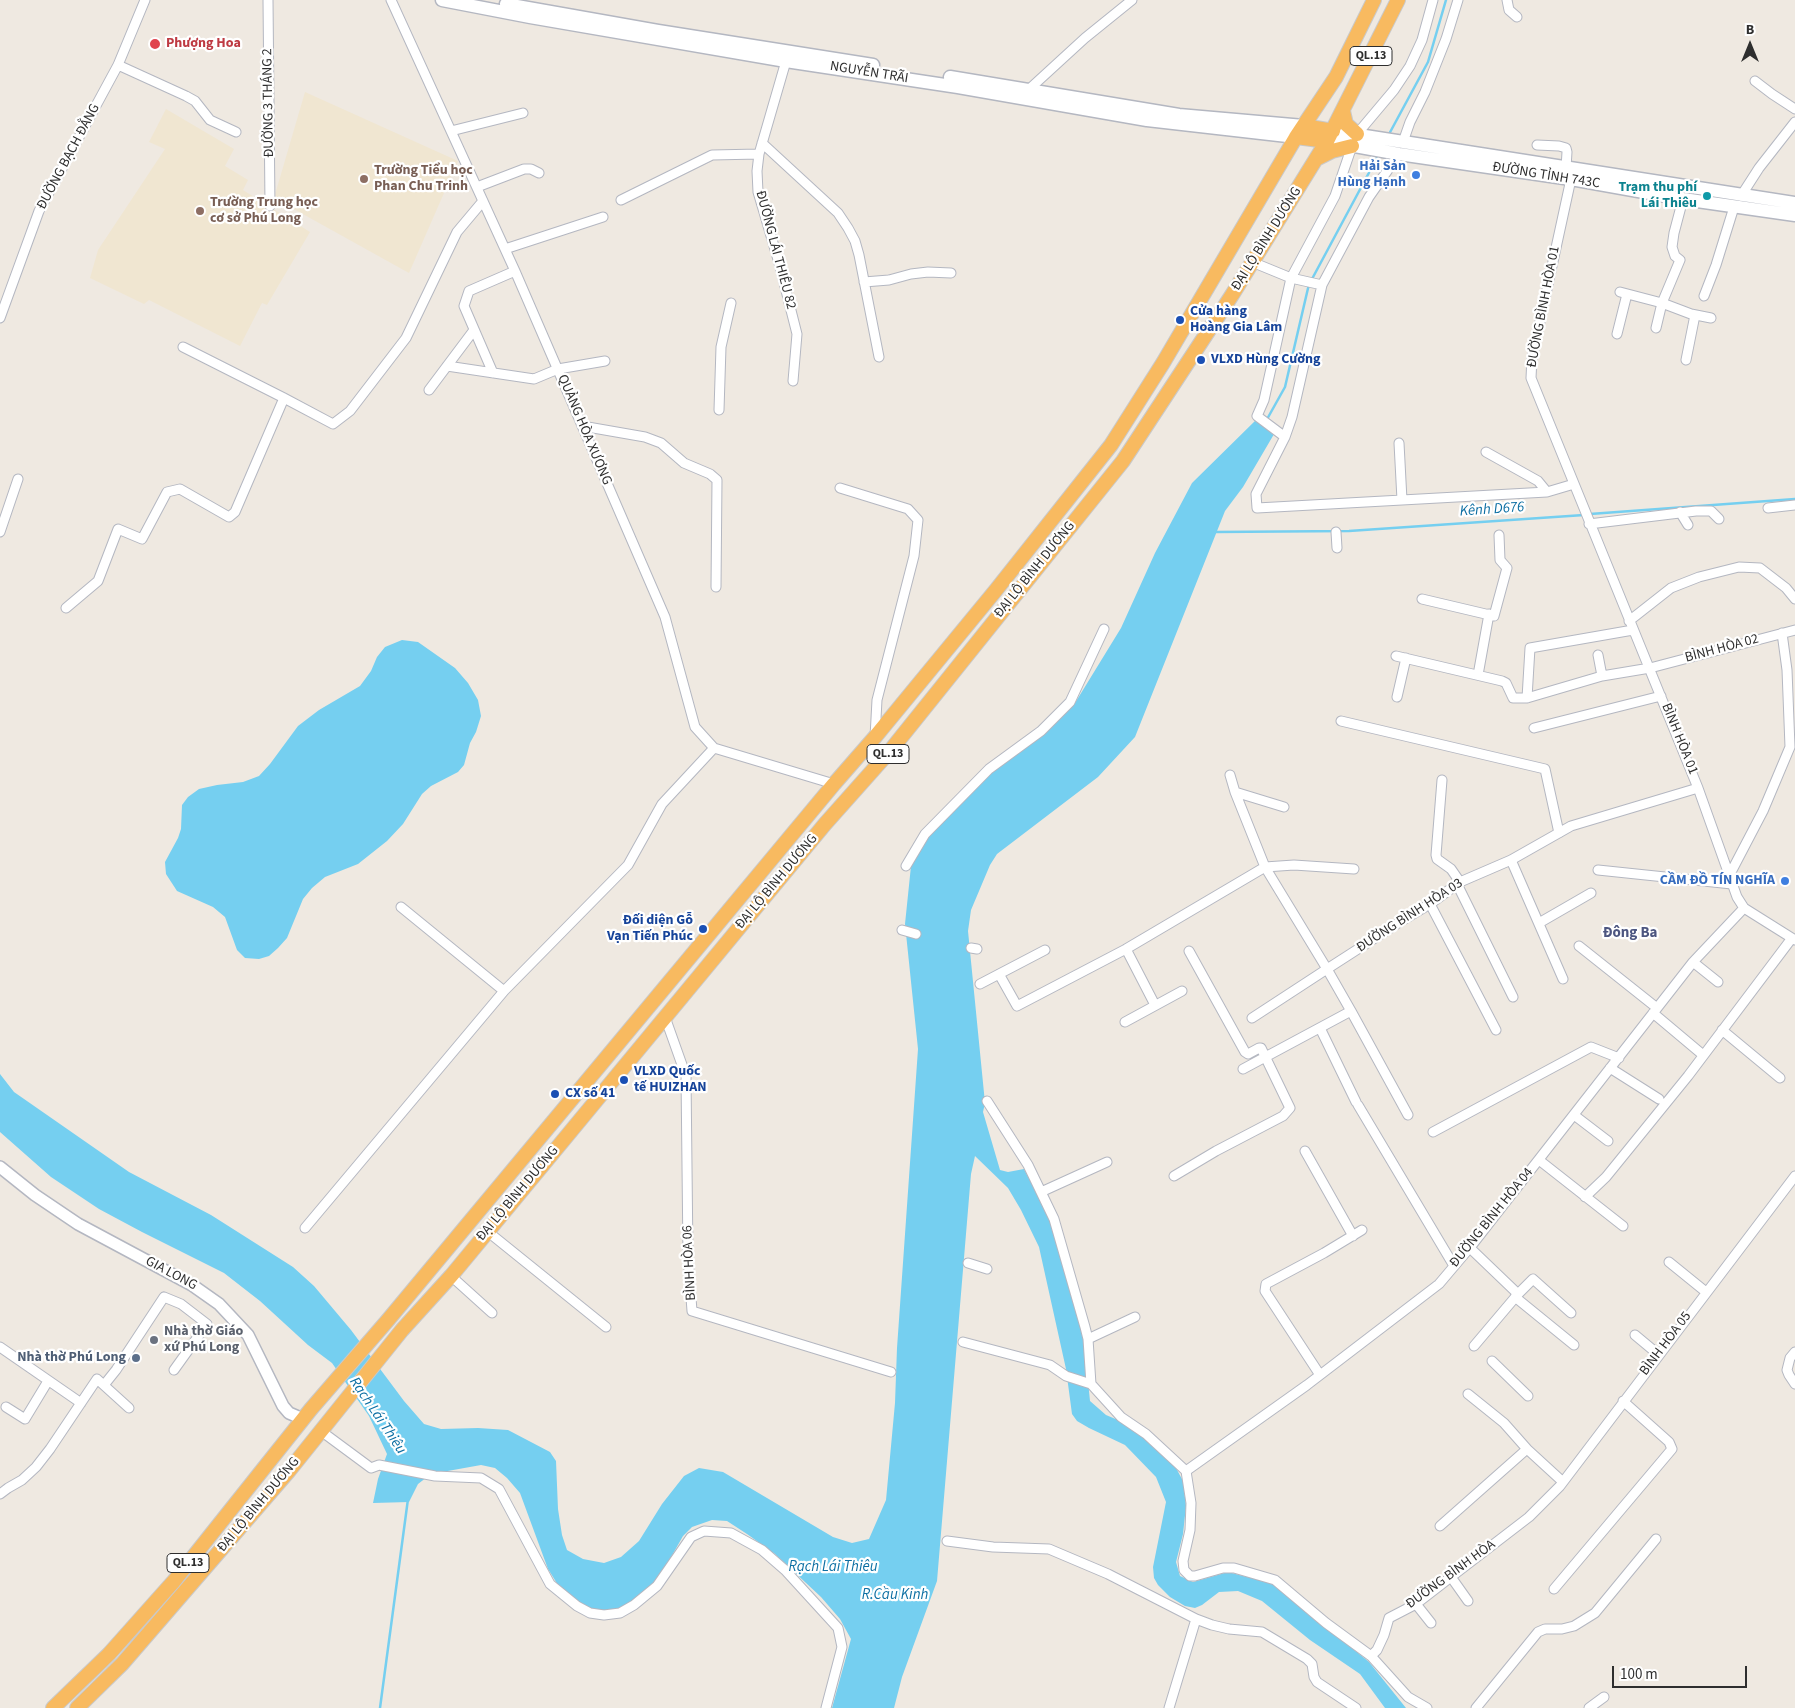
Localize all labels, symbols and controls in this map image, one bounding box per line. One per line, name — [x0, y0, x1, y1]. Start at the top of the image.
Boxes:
north arrow — [1725, 20, 1775, 70]
text: B — [1746, 20, 1754, 40]
place label: Phượng Hoa — [166, 36, 241, 52]
marker: Phượng Hoa — [148, 37, 162, 51]
road number: QL.13 — [1350, 46, 1392, 66]
street label: ĐƯỜNG 3 THÁNG 2 — [260, 48, 278, 158]
street label: NGUYỄN TRÃI — [829, 59, 909, 87]
street label: ĐƯỜNG BẠCH ĐẰNG — [34, 101, 104, 213]
place label: Hải Sản Hùng Hạnh — [1338, 159, 1406, 192]
street label: ĐƯỜNG TỈNH 743C — [1491, 159, 1601, 193]
place label: Trường Tiểu học Phan Chu Trinh — [374, 163, 473, 196]
marker: Hải Sản Hùng Hạnh — [1410, 169, 1422, 181]
marker: Trường Tiểu học Phan Chu Trinh — [358, 173, 370, 185]
place label: Trạm thu phí Lái Thiêu — [1618, 180, 1697, 212]
street label: ĐẠI LỘ BÌNH DƯƠNG — [1228, 184, 1306, 294]
street label: ĐƯỜNG LÁI THIÊU 82 — [751, 189, 799, 311]
marker: Trạm thu phí Lái Thiêu — [1701, 190, 1713, 202]
place label: Trường Trung học cơ sở Phú Long — [210, 195, 318, 228]
marker: Trường Trung học cơ sở Phú Long — [194, 205, 206, 217]
street label: ĐƯỜNG BÌNH HÒA 01 — [1524, 245, 1564, 369]
place label: Cửa hàng Hoàng Gia Lâm — [1190, 304, 1282, 336]
marker: Cửa hàng Hoàng Gia Lâm — [1174, 314, 1186, 326]
place label: VLXD Hùng Cường — [1211, 352, 1321, 368]
marker: VLXD Hùng Cường — [1195, 354, 1207, 366]
street label: QUẢNG HÒA XƯƠNG — [553, 372, 615, 488]
water label: Kênh D676 — [1459, 499, 1525, 521]
street label: ĐẠI LỘ BÌNH DƯƠNG — [991, 518, 1079, 622]
street label: BÌNH HÒA 02 — [1683, 631, 1761, 667]
street label: BÌNH HÒA 01 — [1657, 701, 1701, 777]
road number: QL.13 — [867, 744, 909, 764]
street label: ĐẠI LỘ BÌNH DƯƠNG — [732, 831, 822, 933]
place label: CẦM ĐỒ TÍN NGHĨA — [1660, 873, 1775, 889]
street label: ĐƯỜNG BÌNH HÒA 03 — [1354, 875, 1466, 957]
marker: CẦM ĐỒ TÍN NGHĨA — [1779, 875, 1791, 887]
place label: Đối diện Gỗ Vạn Tiến Phúc — [607, 913, 693, 946]
marker: Đối diện Gỗ Vạn Tiến Phúc — [697, 923, 709, 935]
district label: Đông Ba — [1603, 925, 1657, 943]
place label: VLXD Quốc tế HUIZHAN — [634, 1064, 706, 1096]
marker: VLXD Quốc tế HUIZHAN — [618, 1074, 630, 1086]
place label: CX số 41 — [565, 1086, 615, 1102]
marker: CX số 41 — [549, 1088, 561, 1100]
street label: ĐẠI LỘ BÌNH DƯƠNG — [473, 1143, 563, 1245]
street label: ĐƯỜNG BÌNH HÒA 04 — [1447, 1165, 1537, 1271]
street label: BÌNH HÒA 06 — [680, 1225, 700, 1301]
street label: GIA LONG — [142, 1253, 200, 1295]
street label: BÌNH HÒA 05 — [1637, 1309, 1695, 1379]
place label: Nhà thờ Giáo xứ Phú Long — [164, 1324, 243, 1356]
marker: Nhà thờ Giáo xứ Phú Long — [148, 1334, 160, 1346]
place label: Nhà thờ Phú Long — [17, 1350, 126, 1366]
marker: Nhà thờ Phú Long — [130, 1352, 142, 1364]
water label: Rạch Lái Thiêu — [345, 1374, 409, 1458]
street label: ĐẠI LỘ BÌNH DƯƠNG — [214, 1454, 304, 1556]
street label: ĐƯỜNG BÌNH HÒA — [1403, 1537, 1499, 1613]
road number: QL.13 — [167, 1554, 209, 1572]
water label: Rạch Lái Thiêu — [788, 1559, 878, 1577]
water label: R.Cầu Kinh — [862, 1587, 928, 1605]
scale bar — [1615, 1656, 1750, 1688]
text: 100 m — [1620, 1664, 1658, 1685]

